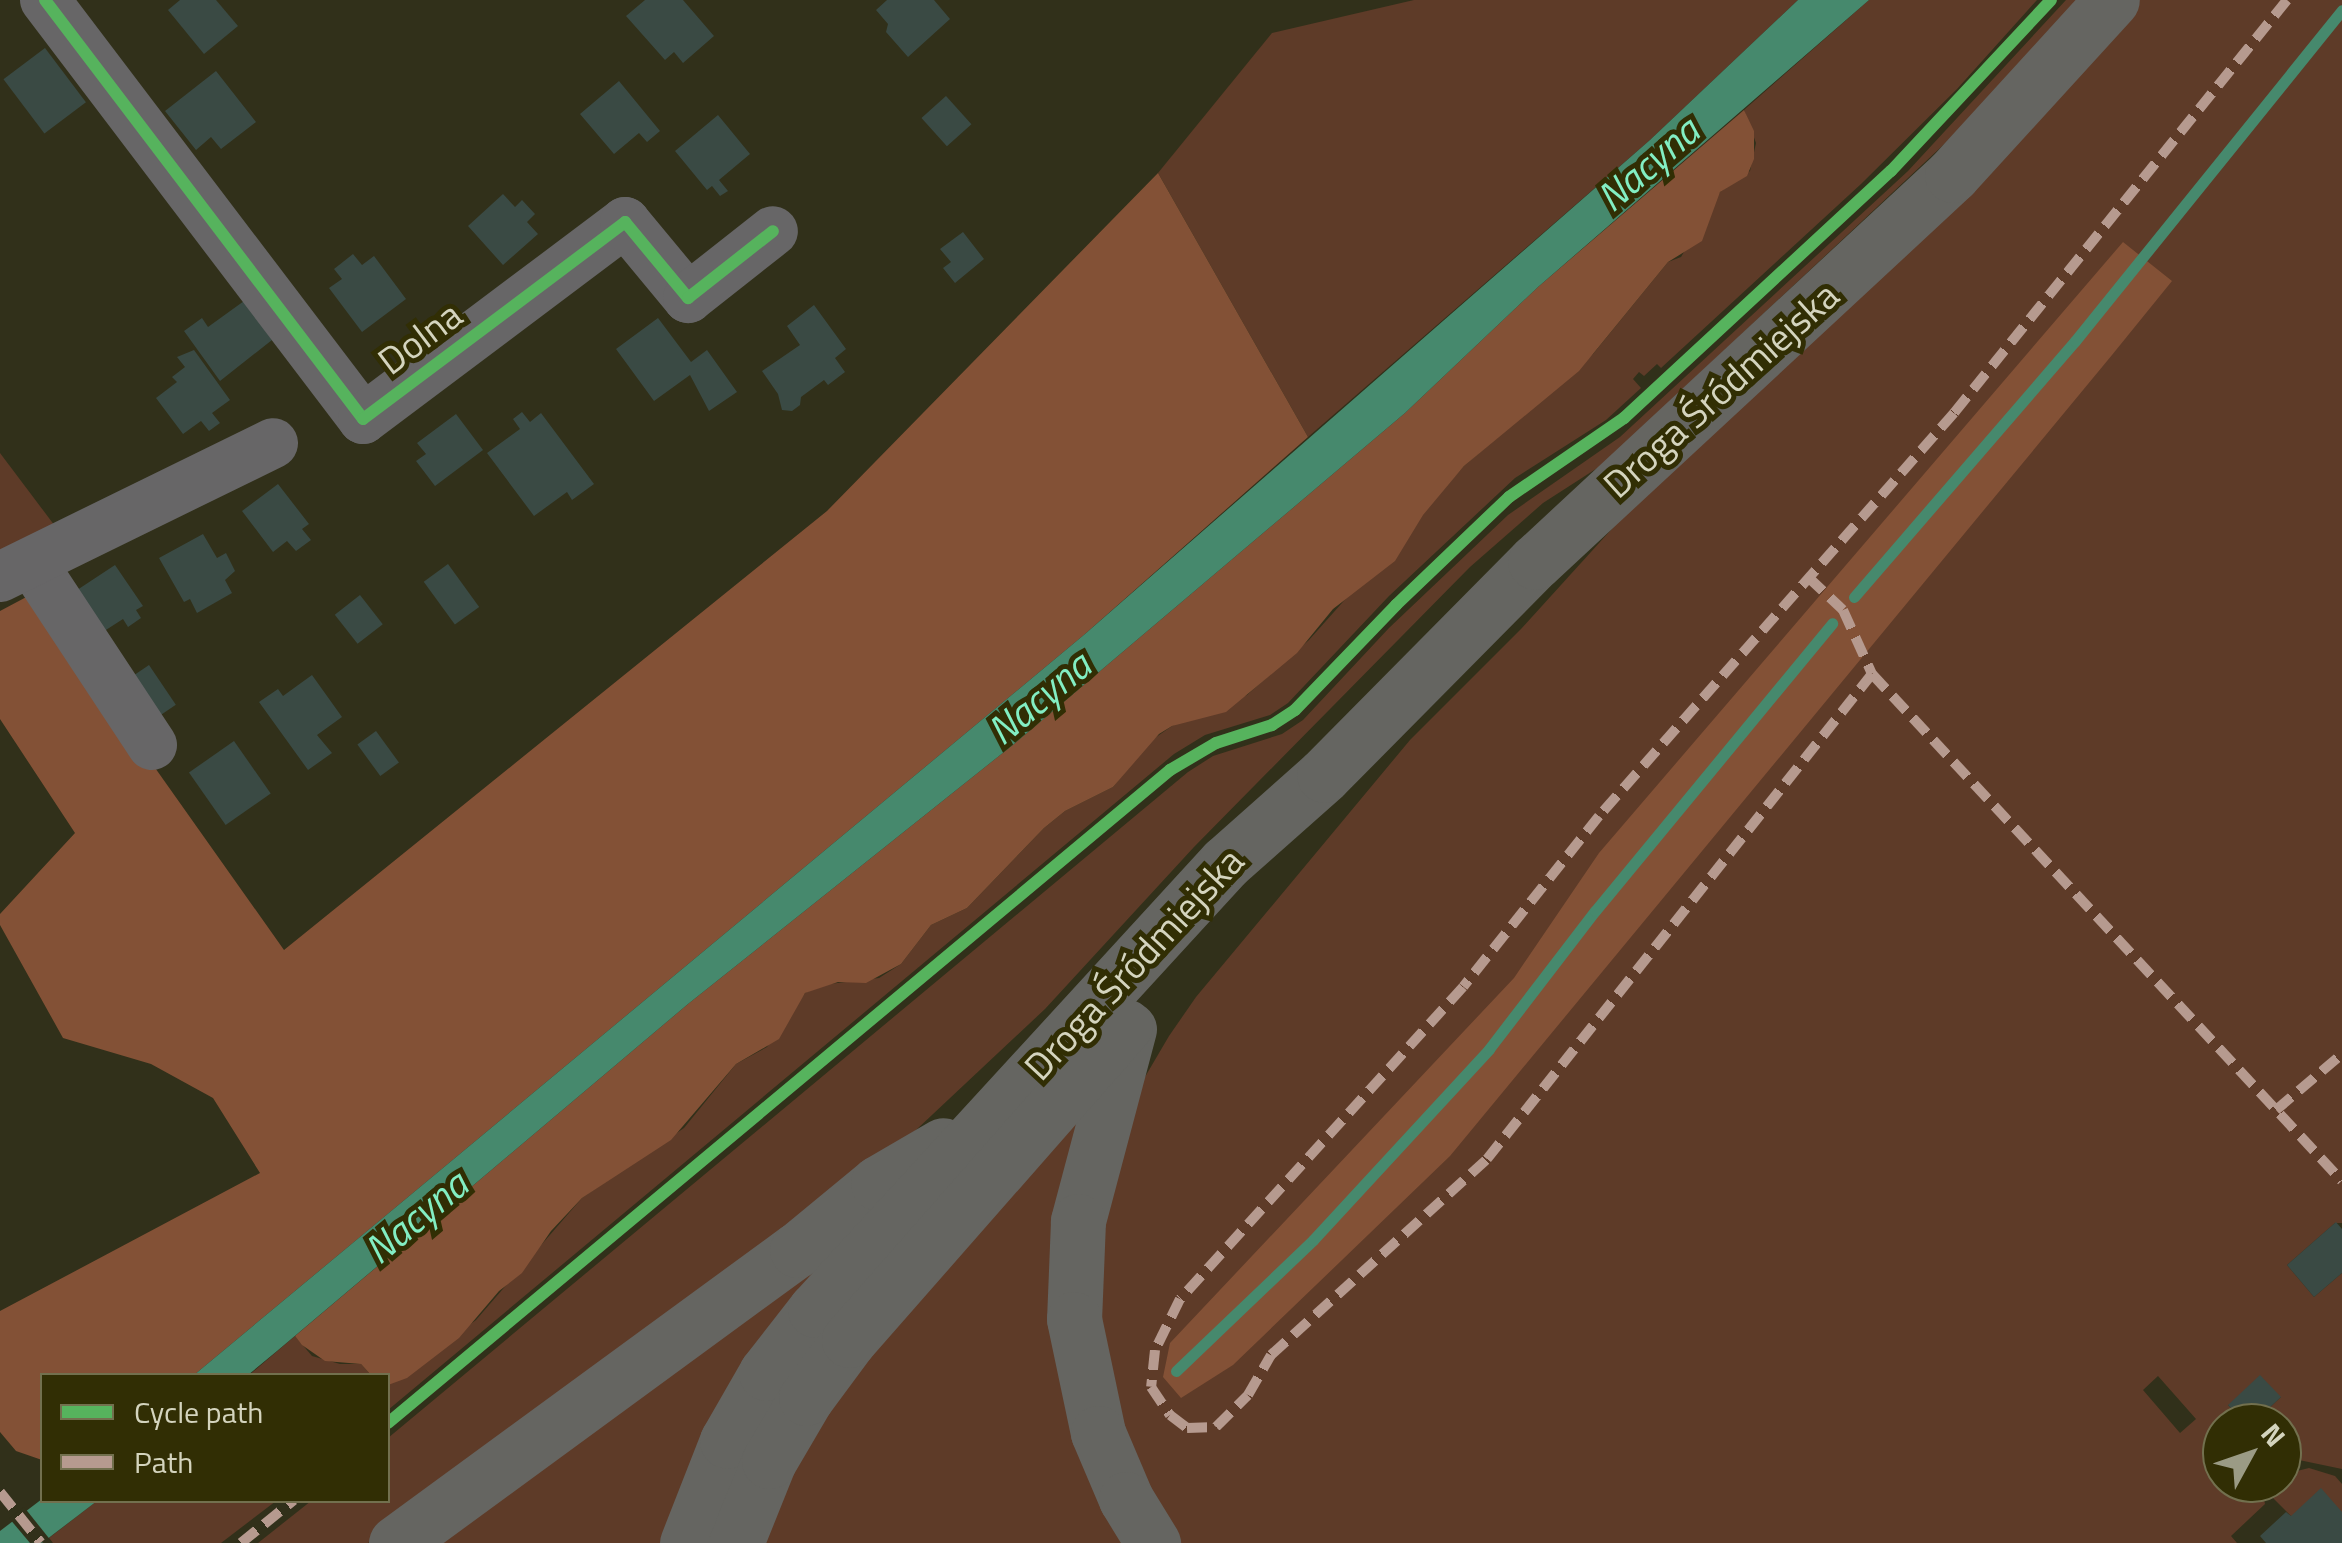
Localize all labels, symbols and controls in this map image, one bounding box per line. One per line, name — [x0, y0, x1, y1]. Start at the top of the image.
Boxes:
water label: Nacyna — [1587, 107, 1709, 221]
street label: Droga Śródmiejska — [1594, 273, 1848, 507]
street label: Dolna — [369, 292, 471, 384]
water label: Nacyna — [978, 641, 1100, 755]
street label: Droga Śródmiejska — [1015, 839, 1253, 1089]
water label: Nacyna — [355, 1160, 477, 1274]
legend — [40, 1373, 390, 1503]
text: Cycle path — [134, 1389, 263, 1435]
north arrow — [2202, 1403, 2302, 1503]
text: N — [2251, 1413, 2297, 1456]
text: Path — [134, 1439, 193, 1485]

